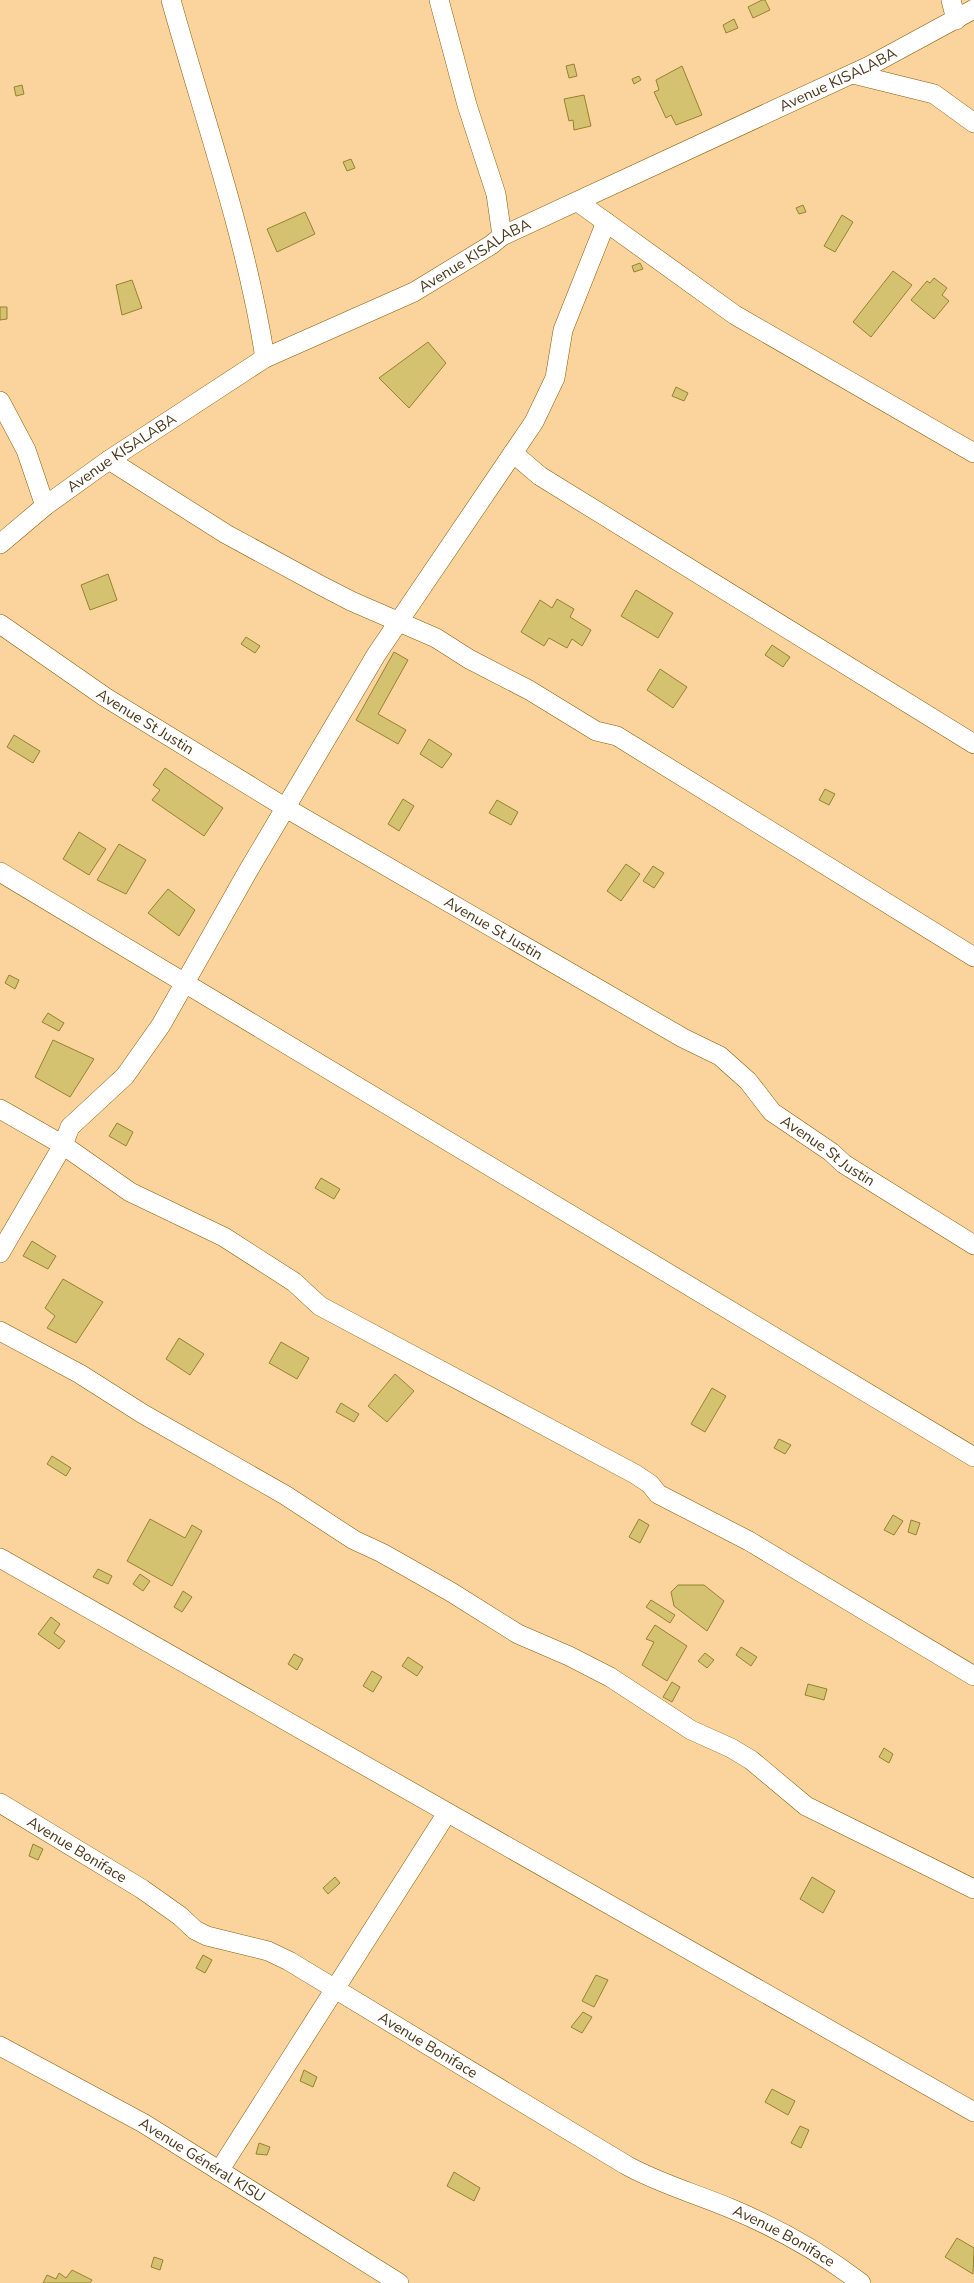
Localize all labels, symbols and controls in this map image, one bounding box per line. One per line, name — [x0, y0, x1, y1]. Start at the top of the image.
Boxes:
street label: Avenue KISALABA — [776, 43, 900, 116]
street label: Avenue KISALABA — [415, 214, 534, 297]
street label: Avenue KISALABA — [63, 409, 180, 497]
street label: Avenue St Justin — [92, 684, 198, 759]
street label: Avenue St Justin — [440, 892, 547, 965]
street label: Avenue St Justin — [777, 1111, 879, 1191]
street label: Avenue Boniface — [23, 1812, 131, 1887]
street label: Avenue Boniface — [374, 2007, 481, 2083]
street label: Avenue Général KISU — [135, 2113, 269, 2207]
street label: Avenue Boniface — [730, 2201, 839, 2272]

